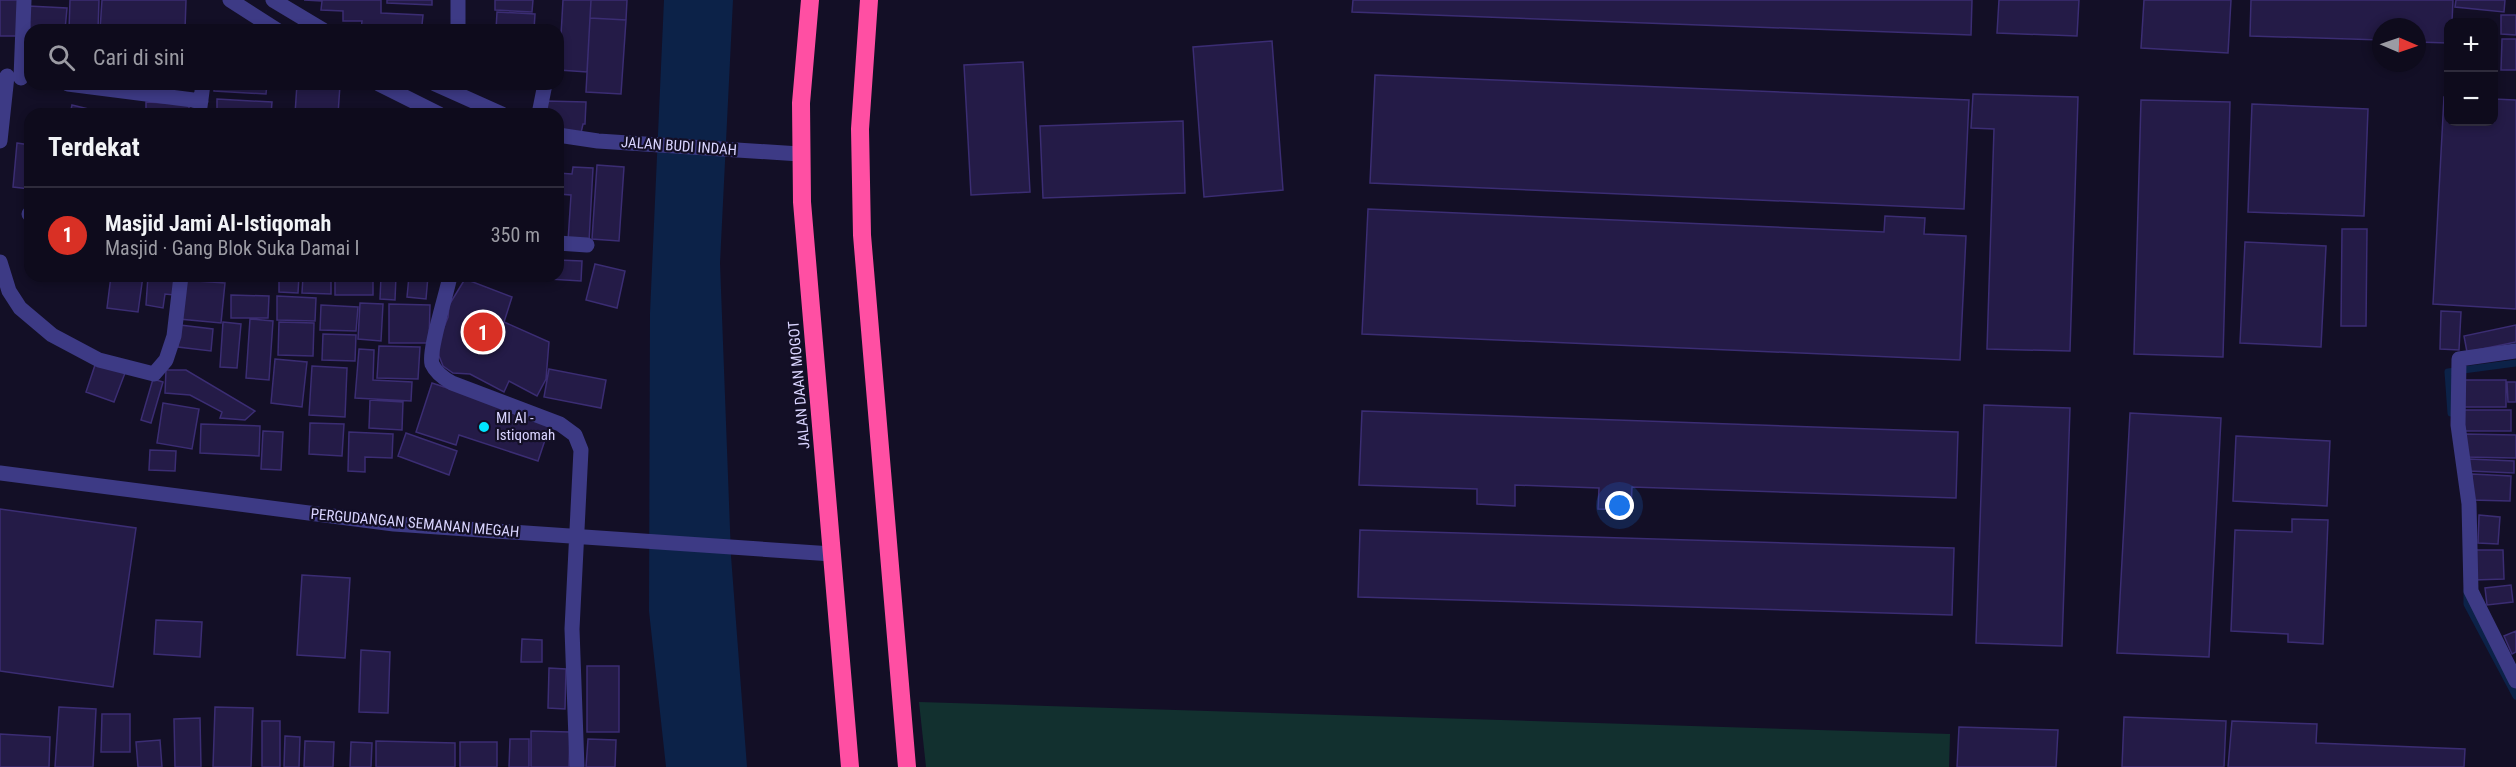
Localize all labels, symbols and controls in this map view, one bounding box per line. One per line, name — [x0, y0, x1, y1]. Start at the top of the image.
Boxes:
north arrow — [2372, 18, 2426, 72]
map controls — [2444, 18, 2498, 126]
button: + — [2444, 18, 2498, 72]
search box — [24, 24, 564, 90]
icon: search — [45, 41, 78, 74]
text: Cari di sini — [93, 45, 185, 70]
button: − — [2444, 72, 2498, 126]
text: Terdekat — [48, 132, 140, 162]
street label: JALAN BUDI INDAH — [620, 133, 738, 159]
text: Masjid Jami Al-Istiqomah — [105, 211, 331, 236]
text: 1 — [62, 223, 73, 247]
text: 350 m — [491, 223, 540, 247]
text: Masjid · Gang Blok Suka Damai I — [105, 236, 360, 260]
pin: 1 — [464, 310, 502, 354]
street label: JALAN DAAN MOGOT — [784, 320, 814, 450]
place label: MI Al - Istiqomah — [496, 409, 555, 444]
marker: MI Al - Istiqomah — [477, 420, 491, 434]
your location — [1605, 491, 1634, 520]
street label: PERGUDANGAN SEMANAN MEGAH — [310, 505, 520, 541]

